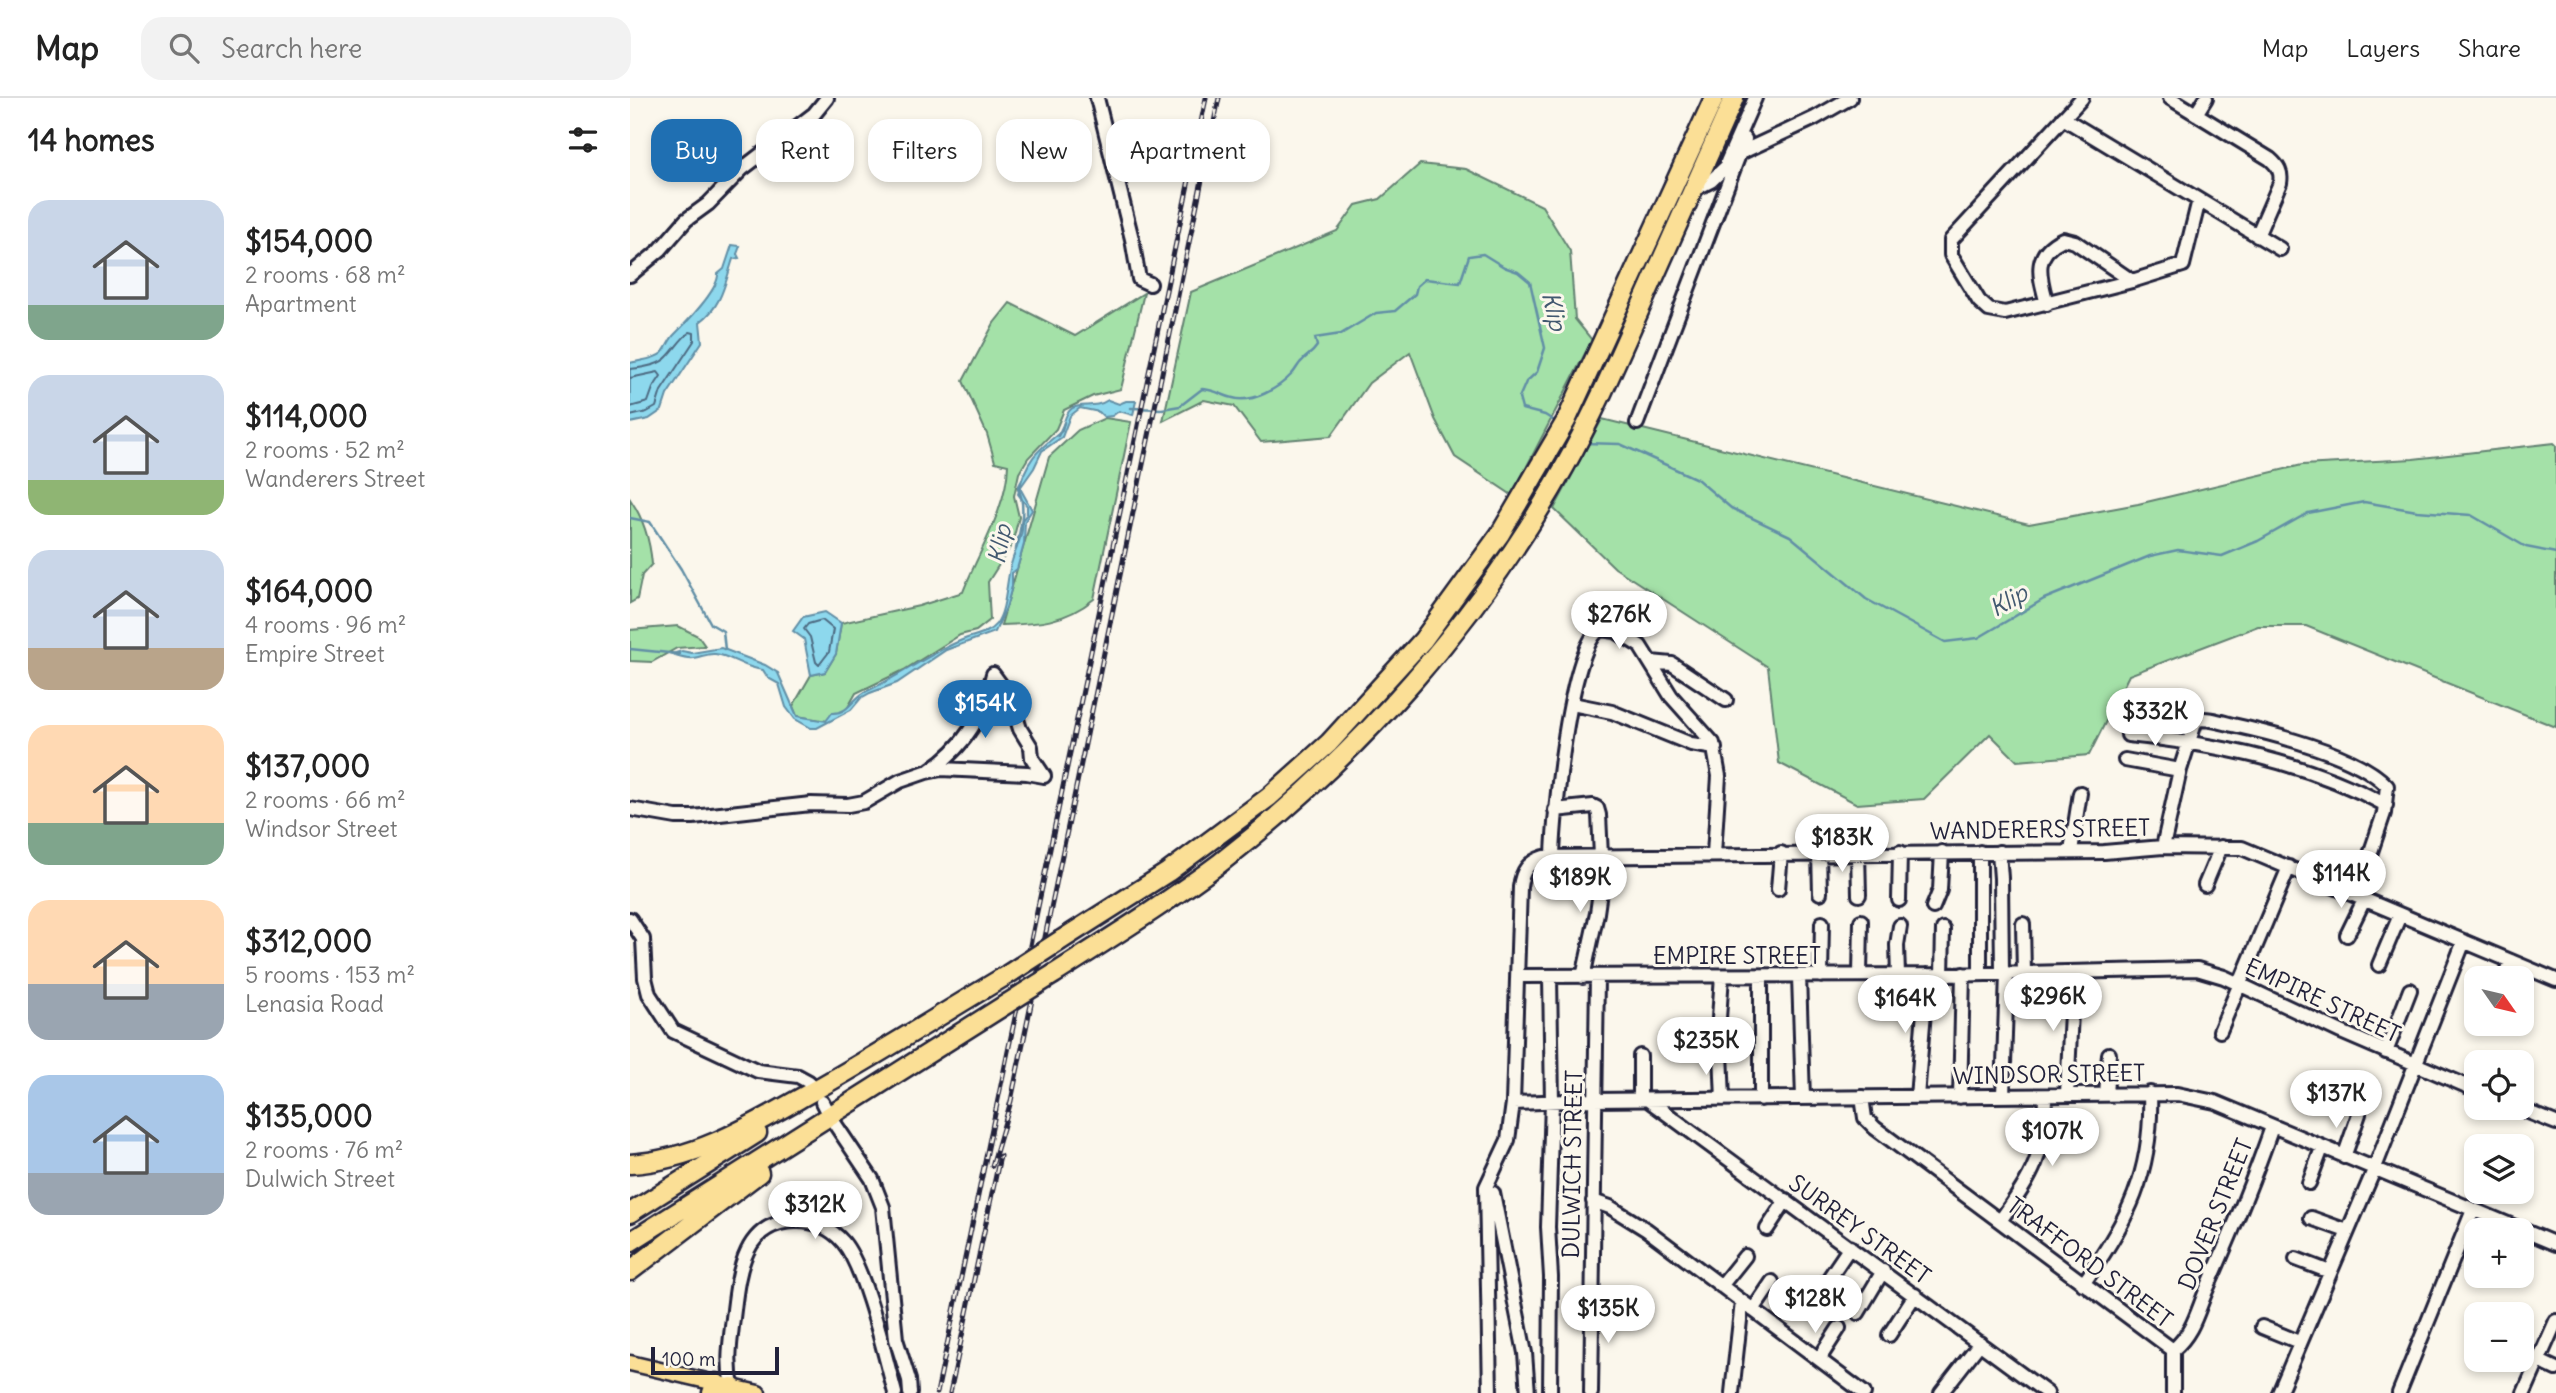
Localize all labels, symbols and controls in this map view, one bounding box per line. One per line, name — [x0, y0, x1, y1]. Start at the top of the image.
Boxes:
search box — [141, 17, 631, 80]
text: Map — [35, 27, 99, 69]
icon: search — [165, 29, 203, 67]
text: Search here — [221, 32, 362, 65]
text: Map — [2262, 33, 2308, 63]
text: Layers — [2346, 33, 2420, 63]
text: Share — [2458, 33, 2521, 63]
chip: Buy — [651, 119, 742, 182]
chip: Rent — [756, 119, 854, 182]
chip: Filters — [868, 119, 982, 182]
chip: New — [996, 119, 1092, 182]
chip: Apartment — [1106, 119, 1270, 182]
text: 14 homes — [28, 121, 155, 159]
icon: filters — [564, 121, 602, 159]
text: $154,000 — [245, 222, 373, 260]
icon: home — [84, 228, 168, 312]
text: 2 rooms · 68 m² — [245, 260, 406, 289]
water label: Klip — [1536, 288, 1574, 335]
text: Apartment — [245, 289, 357, 318]
text: $114,000 — [245, 397, 368, 435]
icon: home — [84, 403, 168, 487]
text: 2 rooms · 52 m² — [245, 435, 405, 464]
text: Wanderers Street — [245, 464, 425, 493]
water label: Klip — [981, 521, 1017, 566]
text: $164,000 — [245, 572, 373, 610]
water label: Klip — [1983, 577, 2034, 623]
icon: home — [84, 578, 168, 662]
pin: $276K — [1570, 592, 1668, 651]
text: $276K — [1587, 599, 1651, 628]
text: 4 rooms · 96 m² — [245, 610, 406, 639]
text: Empire Street — [245, 639, 385, 668]
pin: $154K — [936, 680, 1034, 740]
text: $154K — [954, 688, 1016, 717]
pin: $332K — [2106, 688, 2204, 748]
text: $332K — [2122, 696, 2188, 725]
text: $137,000 — [245, 747, 370, 785]
icon: home — [84, 753, 168, 837]
text: 2 rooms · 66 m² — [245, 785, 406, 814]
street label: WANDERERS STREET — [1930, 813, 2150, 845]
text: Windsor Street — [245, 814, 398, 843]
pin: $183K — [1793, 814, 1891, 874]
text: $183K — [1811, 822, 1873, 851]
pin: $114K — [2292, 850, 2390, 910]
pin: $189K — [1531, 854, 1629, 914]
text: $114K — [2312, 858, 2370, 887]
text: $189K — [1549, 862, 1611, 891]
text: $312,000 — [245, 922, 372, 960]
icon: home — [84, 928, 168, 1012]
street label: EMPIRE STREET — [1653, 941, 1821, 970]
street label: EMPIRE STREET — [2241, 951, 2405, 1049]
text: 5 rooms · 153 m² — [245, 960, 415, 989]
north arrow — [2464, 966, 2534, 1036]
map controls — [2464, 966, 2534, 1372]
pin: $296K — [2004, 974, 2102, 1033]
pin: $164K — [1856, 976, 1954, 1035]
text: $296K — [2020, 981, 2086, 1010]
text: $164K — [1874, 983, 1936, 1012]
text: Lenasia Road — [245, 989, 384, 1018]
pin: $235K — [1657, 1018, 1755, 1077]
text: $235K — [1673, 1025, 1739, 1054]
button: locate — [2464, 1050, 2534, 1120]
street label: WINDSOR STREET — [1953, 1058, 2145, 1090]
street label: DULWICH STREET — [1556, 1069, 1588, 1259]
pin: $137K — [2287, 1070, 2385, 1130]
text: $137K — [2306, 1078, 2366, 1107]
text: $135,000 — [245, 1097, 373, 1135]
icon: home — [84, 1103, 168, 1187]
pin: $107K — [2003, 1108, 2101, 1168]
text: $107K — [2021, 1116, 2083, 1145]
street label: DOVER STREET — [2172, 1134, 2258, 1294]
button: layers — [2464, 1134, 2534, 1204]
text: 2 rooms · 76 m² — [245, 1135, 403, 1164]
text: Dulwich Street — [245, 1164, 395, 1193]
street label: SURREY STREET — [1784, 1168, 1936, 1290]
pin: $312K — [766, 1182, 864, 1241]
text: $312K — [784, 1189, 846, 1218]
street label: TRAFFORD STREET — [2001, 1190, 2179, 1334]
button: + — [2464, 1218, 2534, 1288]
pin: $128K — [1766, 1276, 1864, 1335]
text: $128K — [1784, 1283, 1846, 1312]
pin: $135K — [1559, 1286, 1657, 1345]
text: $135K — [1577, 1293, 1639, 1322]
button: − — [2464, 1302, 2534, 1372]
scale bar — [651, 1344, 779, 1376]
text: 100 m — [662, 1347, 716, 1371]

